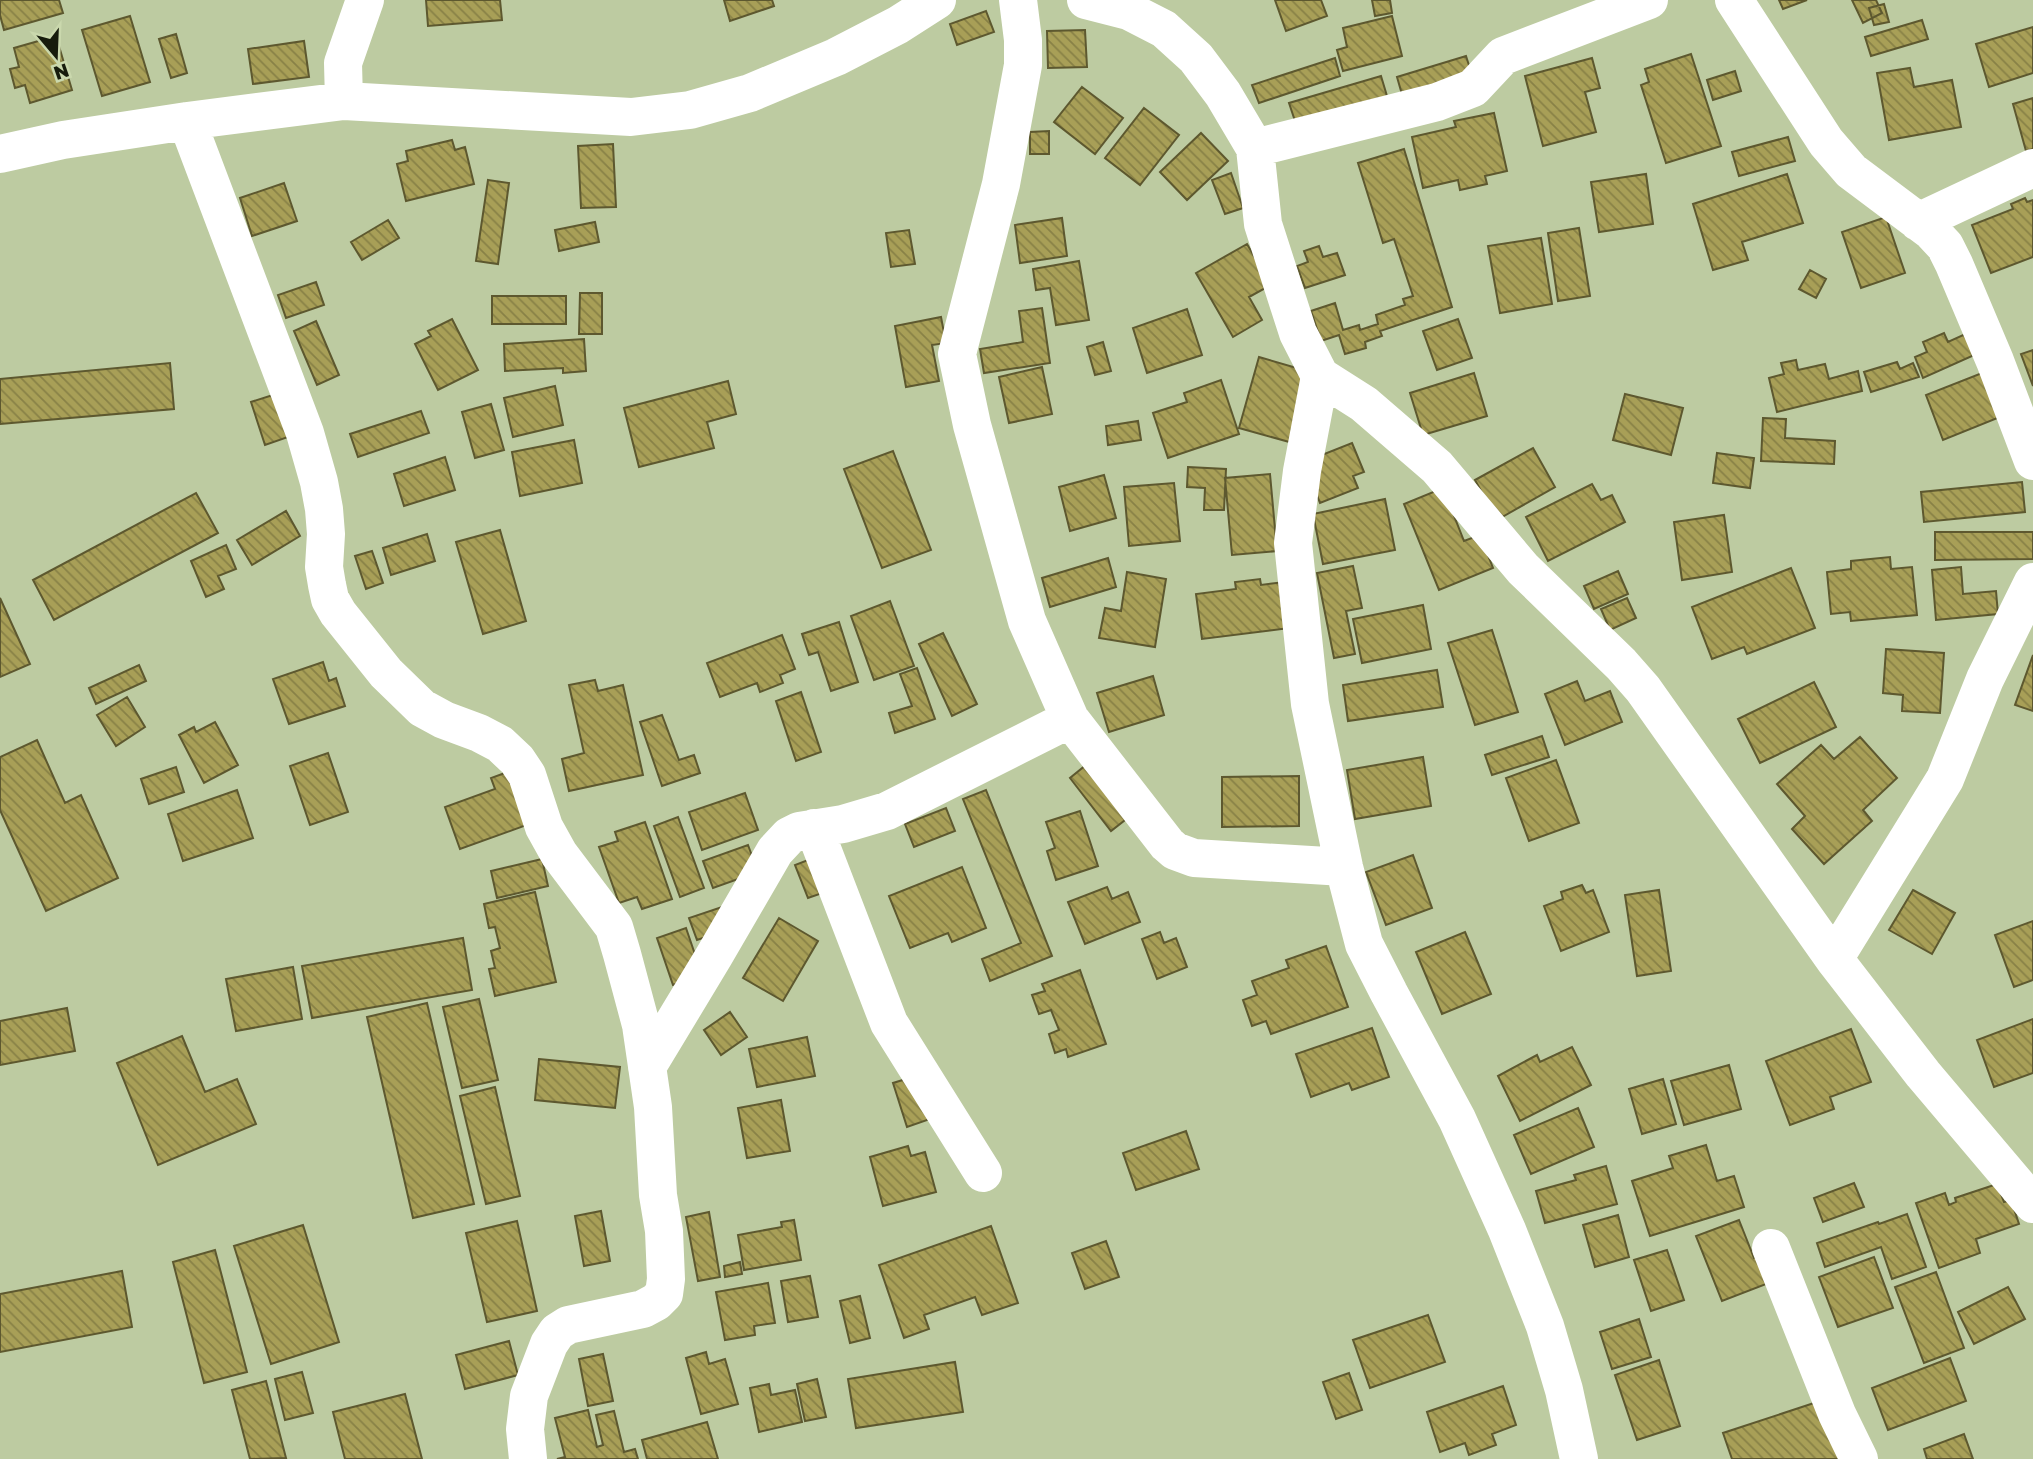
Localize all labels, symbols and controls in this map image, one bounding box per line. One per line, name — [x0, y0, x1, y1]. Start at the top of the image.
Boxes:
north arrow — [21, 21, 91, 91]
text: N — [51, 59, 72, 86]

